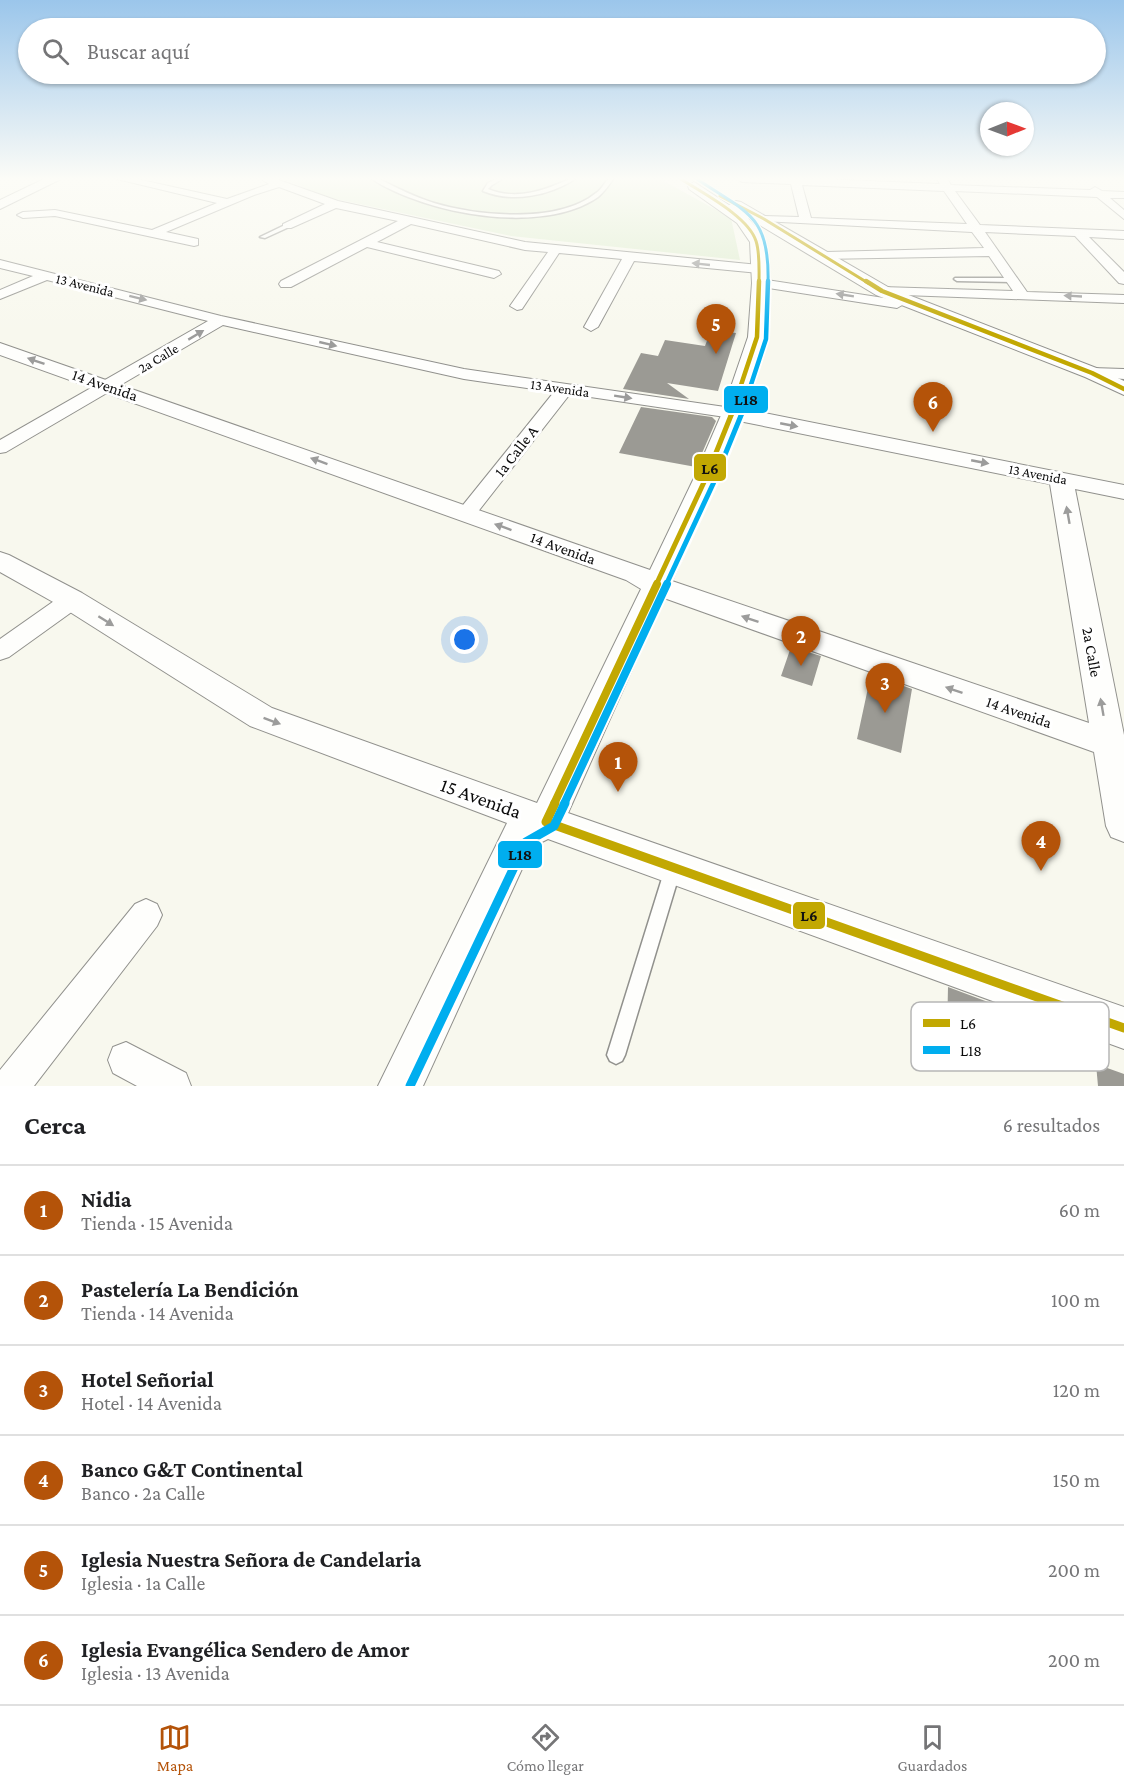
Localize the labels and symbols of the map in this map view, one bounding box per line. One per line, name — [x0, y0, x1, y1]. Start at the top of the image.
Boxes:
north arrow — [980, 102, 1034, 156]
one-way arrow — [692, 259, 711, 268]
street label: 13 Avenida — [54, 270, 116, 300]
one-way arrow — [836, 291, 855, 300]
one-way arrow — [1063, 292, 1082, 301]
one-way arrow — [129, 294, 148, 304]
pin: 5 — [696, 304, 736, 354]
one-way arrow — [188, 329, 204, 340]
one-way arrow — [319, 339, 337, 349]
street label: 2a Calle — [135, 340, 181, 376]
one-way arrow — [27, 356, 45, 366]
street label: 14 Avenida — [70, 366, 141, 404]
street label: 13 Avenida — [530, 376, 591, 400]
pin: 6 — [914, 382, 952, 432]
line badge: L18 — [723, 385, 769, 414]
text: L18 — [734, 391, 758, 408]
one-way arrow — [614, 392, 633, 401]
street label: 1a Calle A — [491, 421, 542, 480]
one-way arrow — [780, 421, 799, 430]
line badge: L6 — [693, 453, 727, 482]
one-way arrow — [310, 456, 328, 466]
one-way arrow — [971, 458, 990, 467]
text: L6 — [701, 460, 719, 477]
street label: 13 Avenida — [1007, 461, 1069, 488]
one-way arrow — [1063, 505, 1072, 524]
one-way arrow — [493, 521, 511, 531]
street label: 14 Avenida — [528, 528, 598, 568]
one-way arrow — [741, 613, 759, 623]
one-way arrow — [97, 615, 114, 626]
pin: 2 — [782, 616, 820, 666]
your location — [450, 625, 479, 654]
street label: 2a Calle — [1079, 626, 1105, 678]
pin: 3 — [866, 664, 904, 713]
one-way arrow — [945, 684, 963, 694]
street label: 14 Avenida — [984, 693, 1055, 731]
one-way arrow — [1097, 697, 1106, 716]
one-way arrow — [264, 716, 282, 726]
pin: 1 — [598, 742, 638, 792]
street label: 15 Avenida — [438, 773, 524, 823]
pin: 4 — [1022, 822, 1060, 871]
line badge: L18 — [497, 840, 543, 869]
text: L18 — [508, 846, 532, 863]
line badge: L6 — [792, 901, 826, 930]
text: L6 — [800, 907, 818, 924]
legend — [911, 1002, 1109, 1071]
text: L6 — [960, 1015, 976, 1032]
text: L18 — [960, 1042, 982, 1059]

